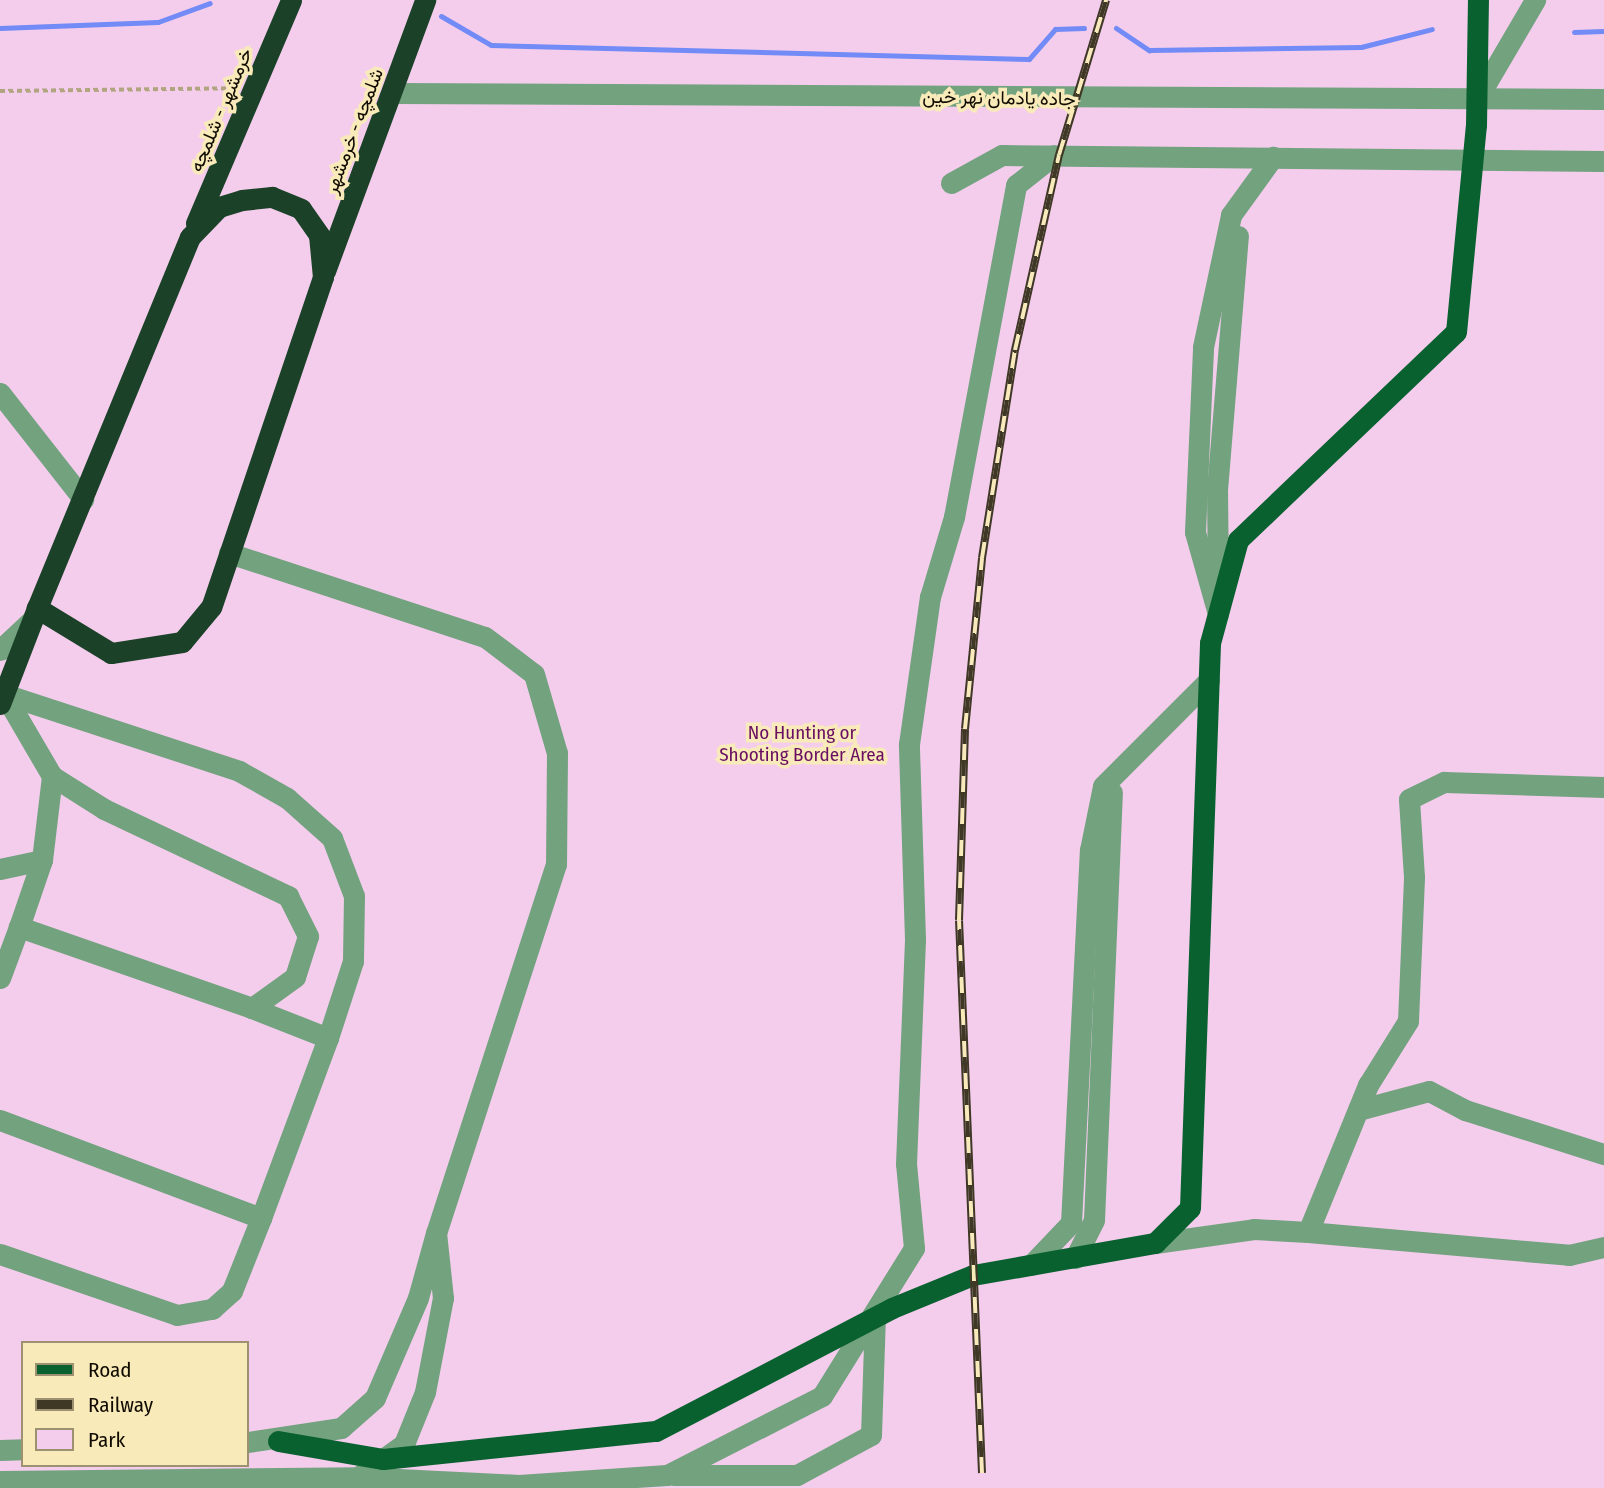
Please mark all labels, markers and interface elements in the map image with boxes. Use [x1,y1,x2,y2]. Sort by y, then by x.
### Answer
street label: خرمشهر - شلمچه [185,45,257,175]
street label: شلمچه - خرمشهر [320,65,388,197]
street label: جاده یادمان نهر خین [922,85,1076,111]
park label: No Hunting or Shooting Border Area [719,722,885,766]
legend [21,1341,248,1467]
text: Road [88,1357,132,1383]
text: Railway [88,1392,153,1418]
text: Park [88,1427,125,1453]

